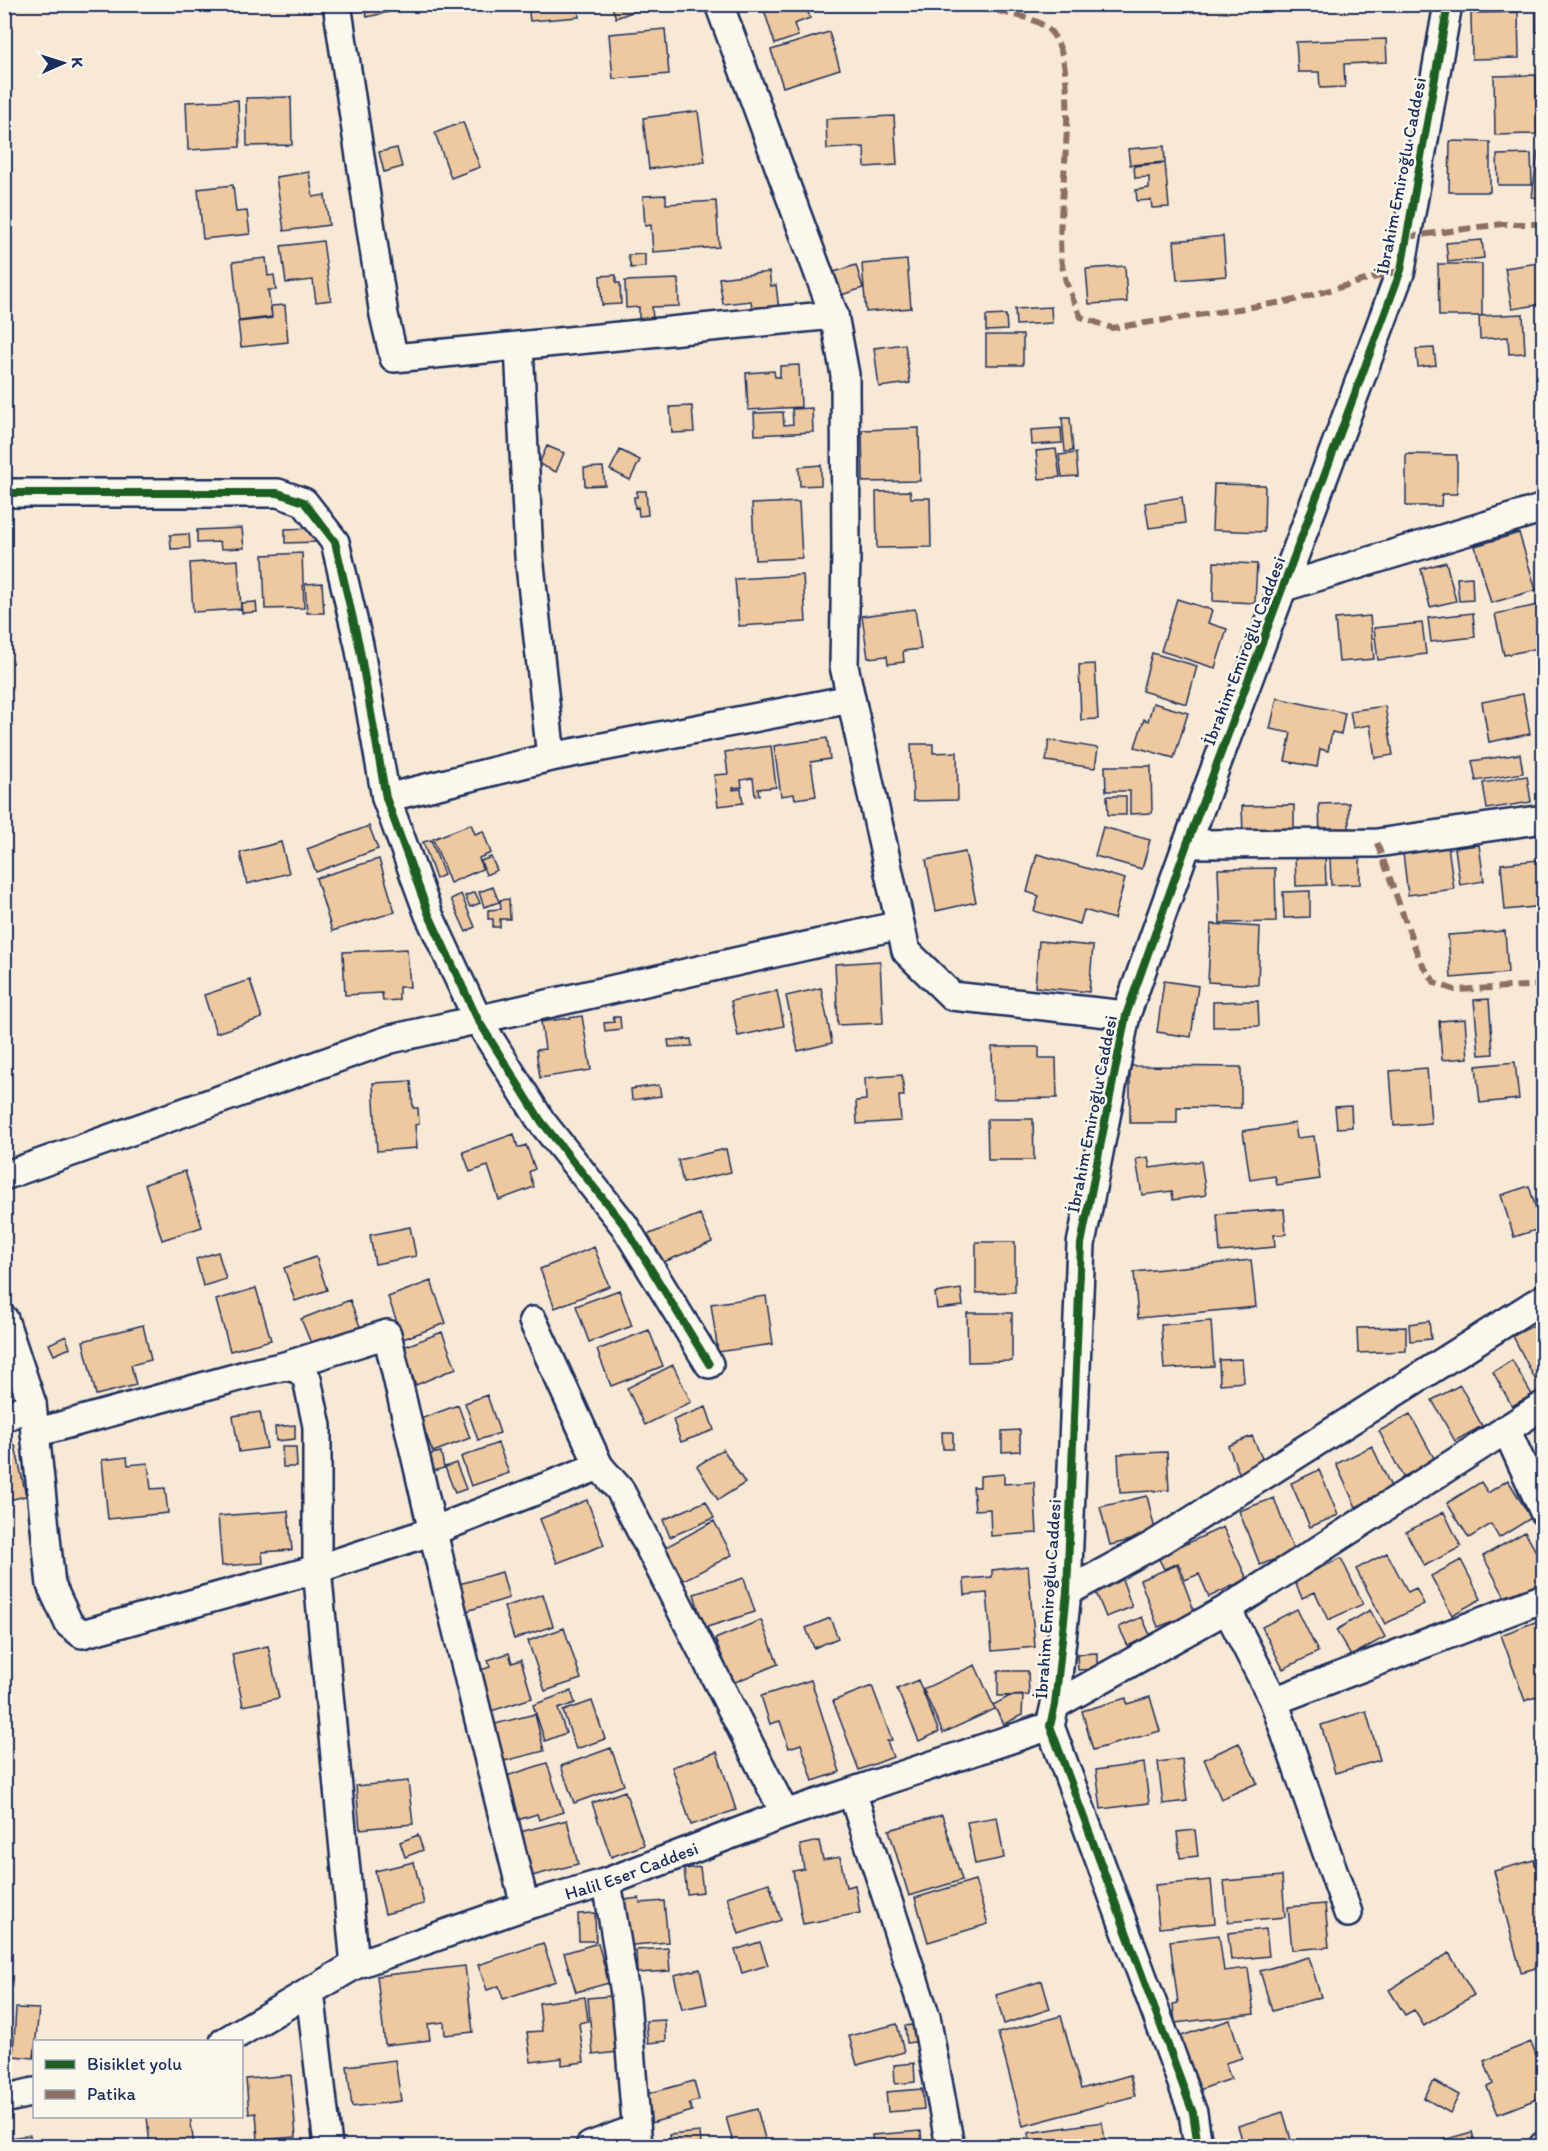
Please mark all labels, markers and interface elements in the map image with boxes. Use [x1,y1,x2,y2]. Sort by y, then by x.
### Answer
north arrow [33,33,93,93]
text: K [68,57,87,69]
street label: İbrahim Emiroğlu Caddesi [1371,75,1431,277]
street label: İbrahim Emiroğlu Caddesi [1198,553,1290,749]
street label: İbrahim Emiroğlu Caddesi [1062,1013,1122,1215]
street label: İbrahim Emiroğlu Caddesi [1030,1498,1066,1700]
street label: Halil Eser Caddesi [562,1837,701,1905]
legend [33,2040,243,2118]
text: Bisiklet yolu [87,2053,182,2075]
text: Patika [87,2083,137,2105]

